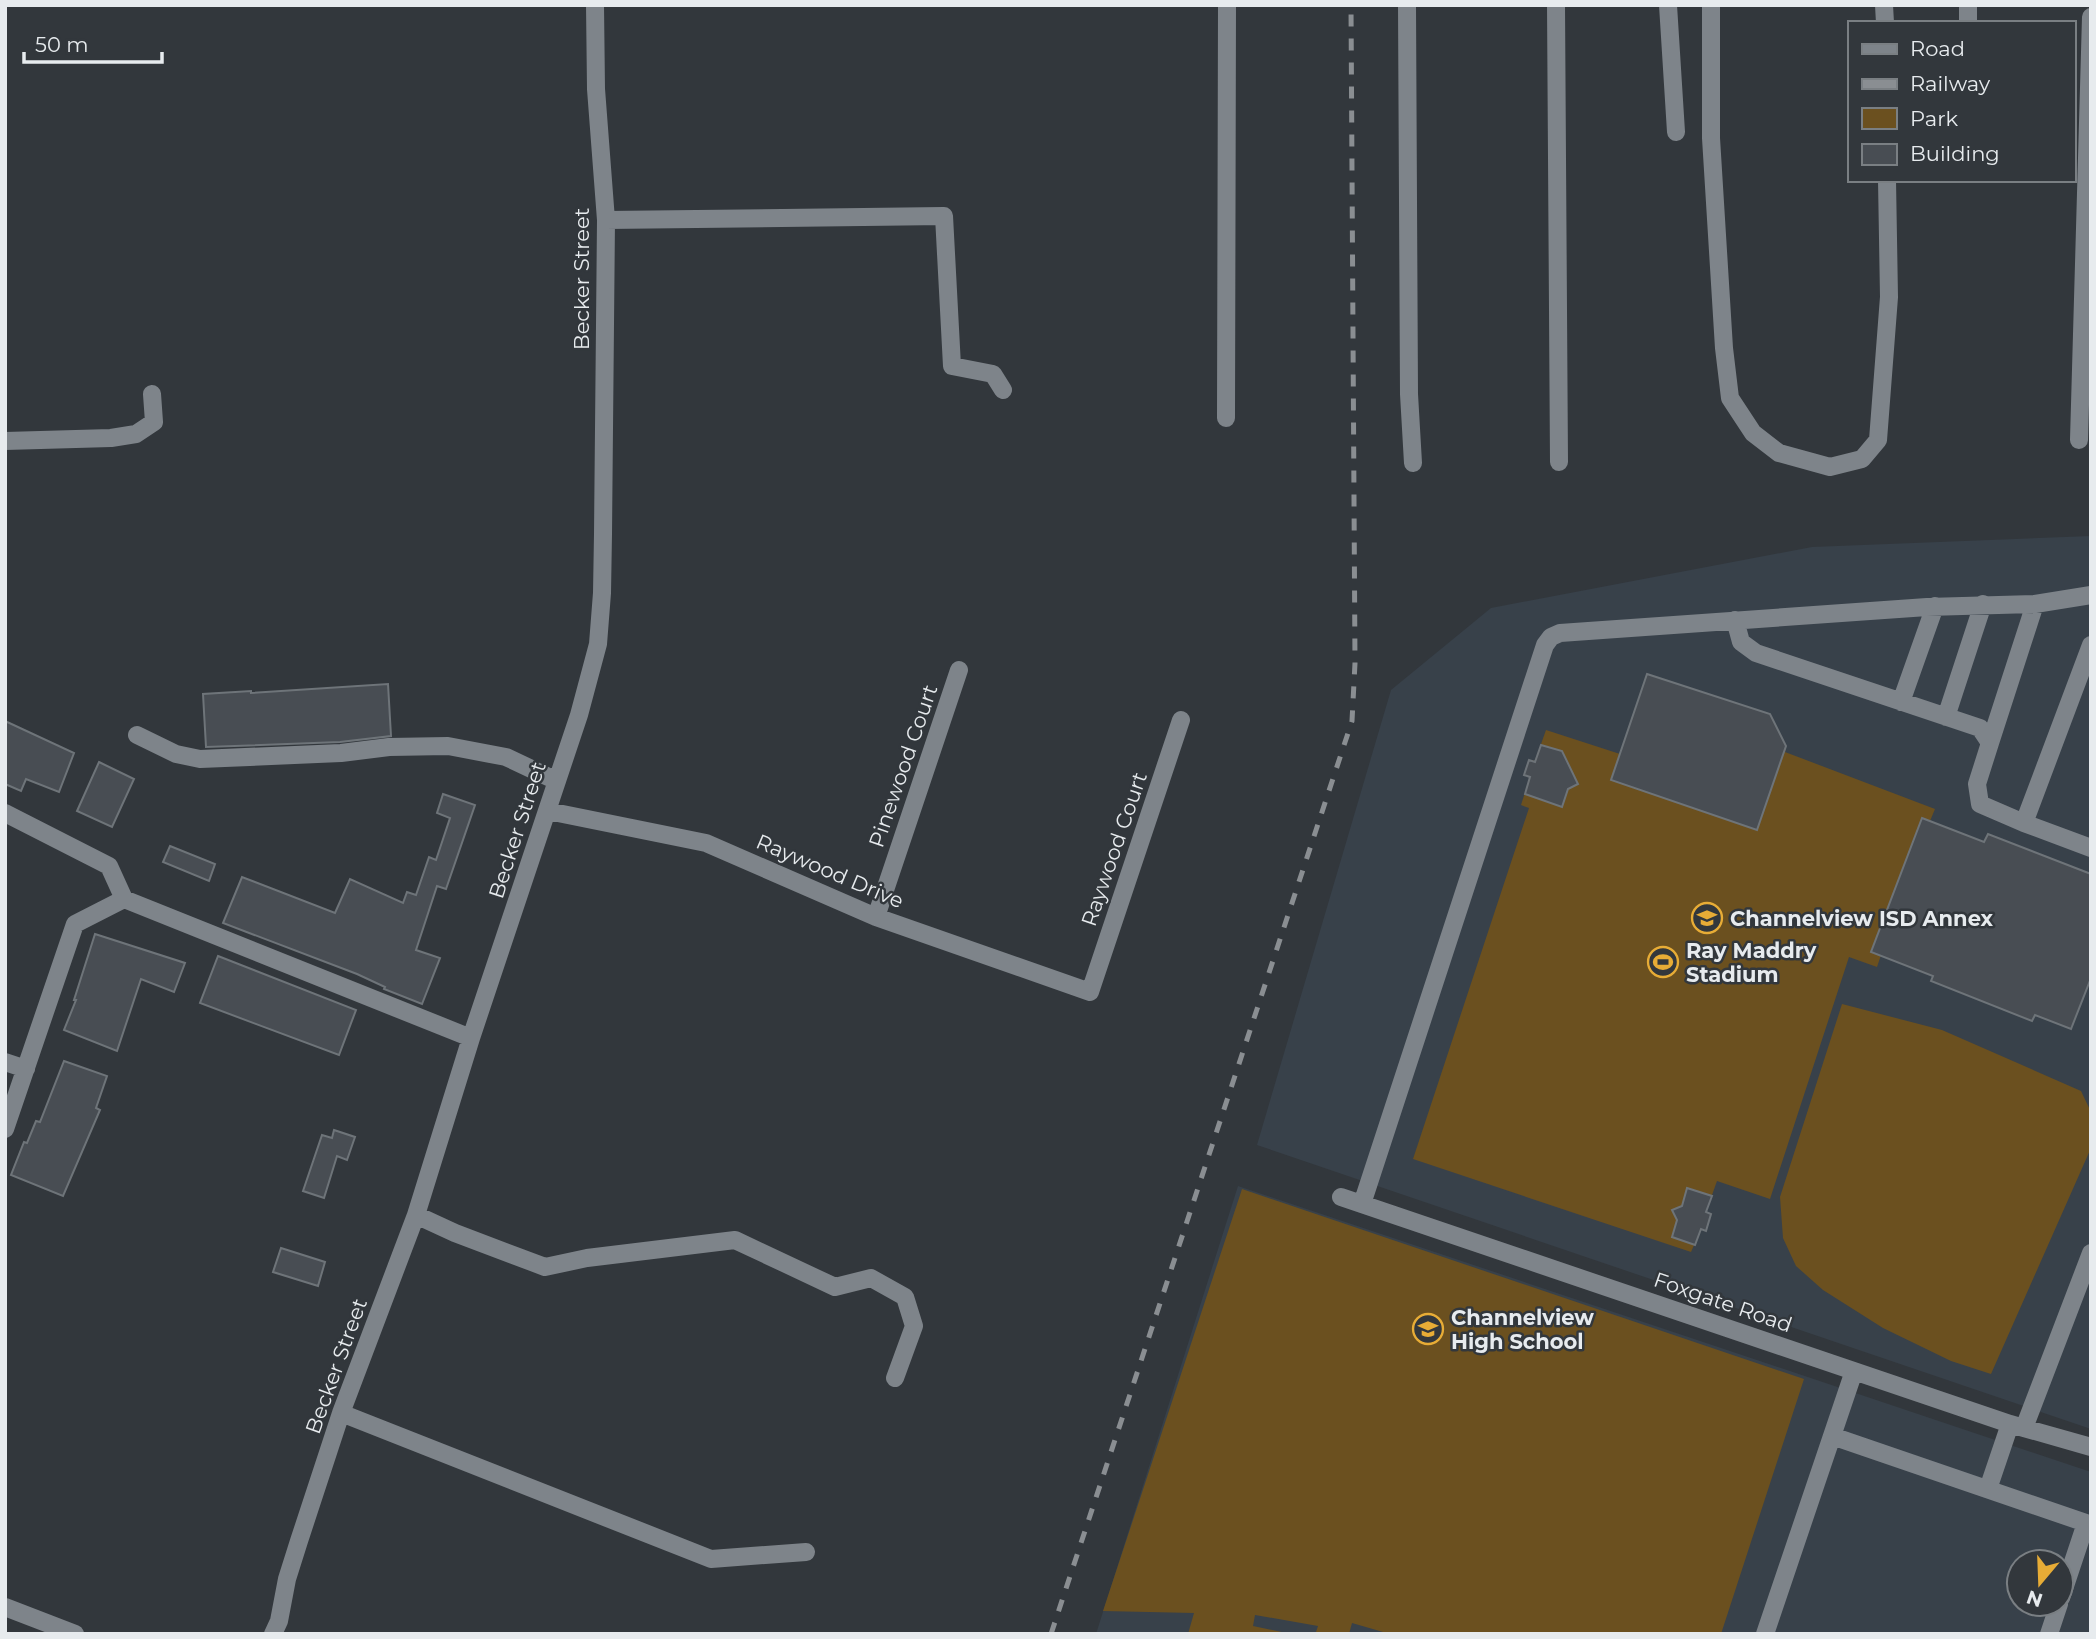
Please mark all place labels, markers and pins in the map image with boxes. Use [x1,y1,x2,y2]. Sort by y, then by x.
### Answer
school or university icon: Channelview ISD Annex [1690,901,1724,935]
place label: Channelview ISD Annex [1730,906,1994,931]
place label: Ray Maddry Stadium [1686,938,1817,987]
sports icon: Ray Maddry Stadium [1646,945,1680,979]
place label: Channelview High School [1451,1305,1594,1354]
school or university icon: Channelview High School [1411,1312,1445,1346]

